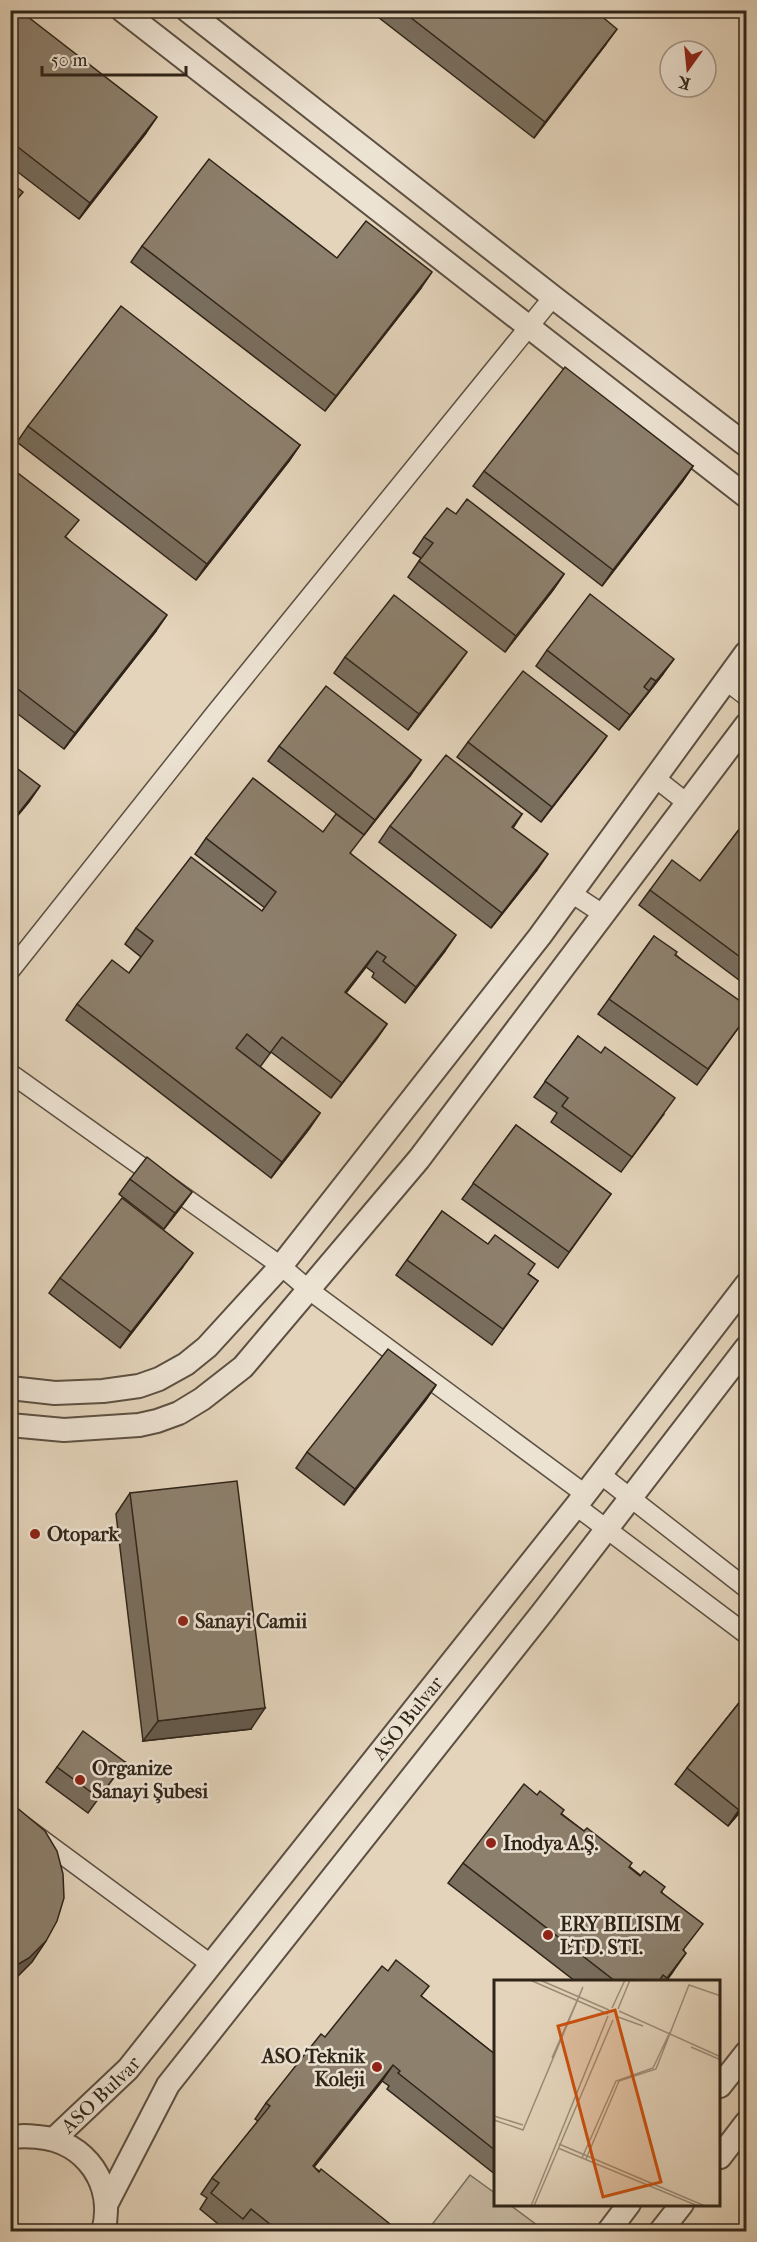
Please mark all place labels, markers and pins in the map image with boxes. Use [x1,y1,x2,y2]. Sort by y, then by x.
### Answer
place label: Otopark [47,1523,120,1546]
marker: Otopark [28,1527,42,1541]
place label: Sanayi Camii [195,1610,308,1633]
marker: Sanayi Camii [176,1614,190,1628]
place label: Organize Sanayi Şubesi [92,1757,209,1804]
marker: Organize Sanayi Şubesi [73,1773,87,1787]
place label: Inodya A.Ş. [503,1832,598,1856]
marker: Inodya A.Ş. [484,1836,498,1850]
place label: ERY BILISIM LTD. STI. [560,1913,681,1959]
marker: ERY BILISIM LTD. STI. [541,1928,555,1942]
place label: ASO Teknik Koleji [260,2045,366,2091]
marker: ASO Teknik Koleji [370,2060,384,2074]

